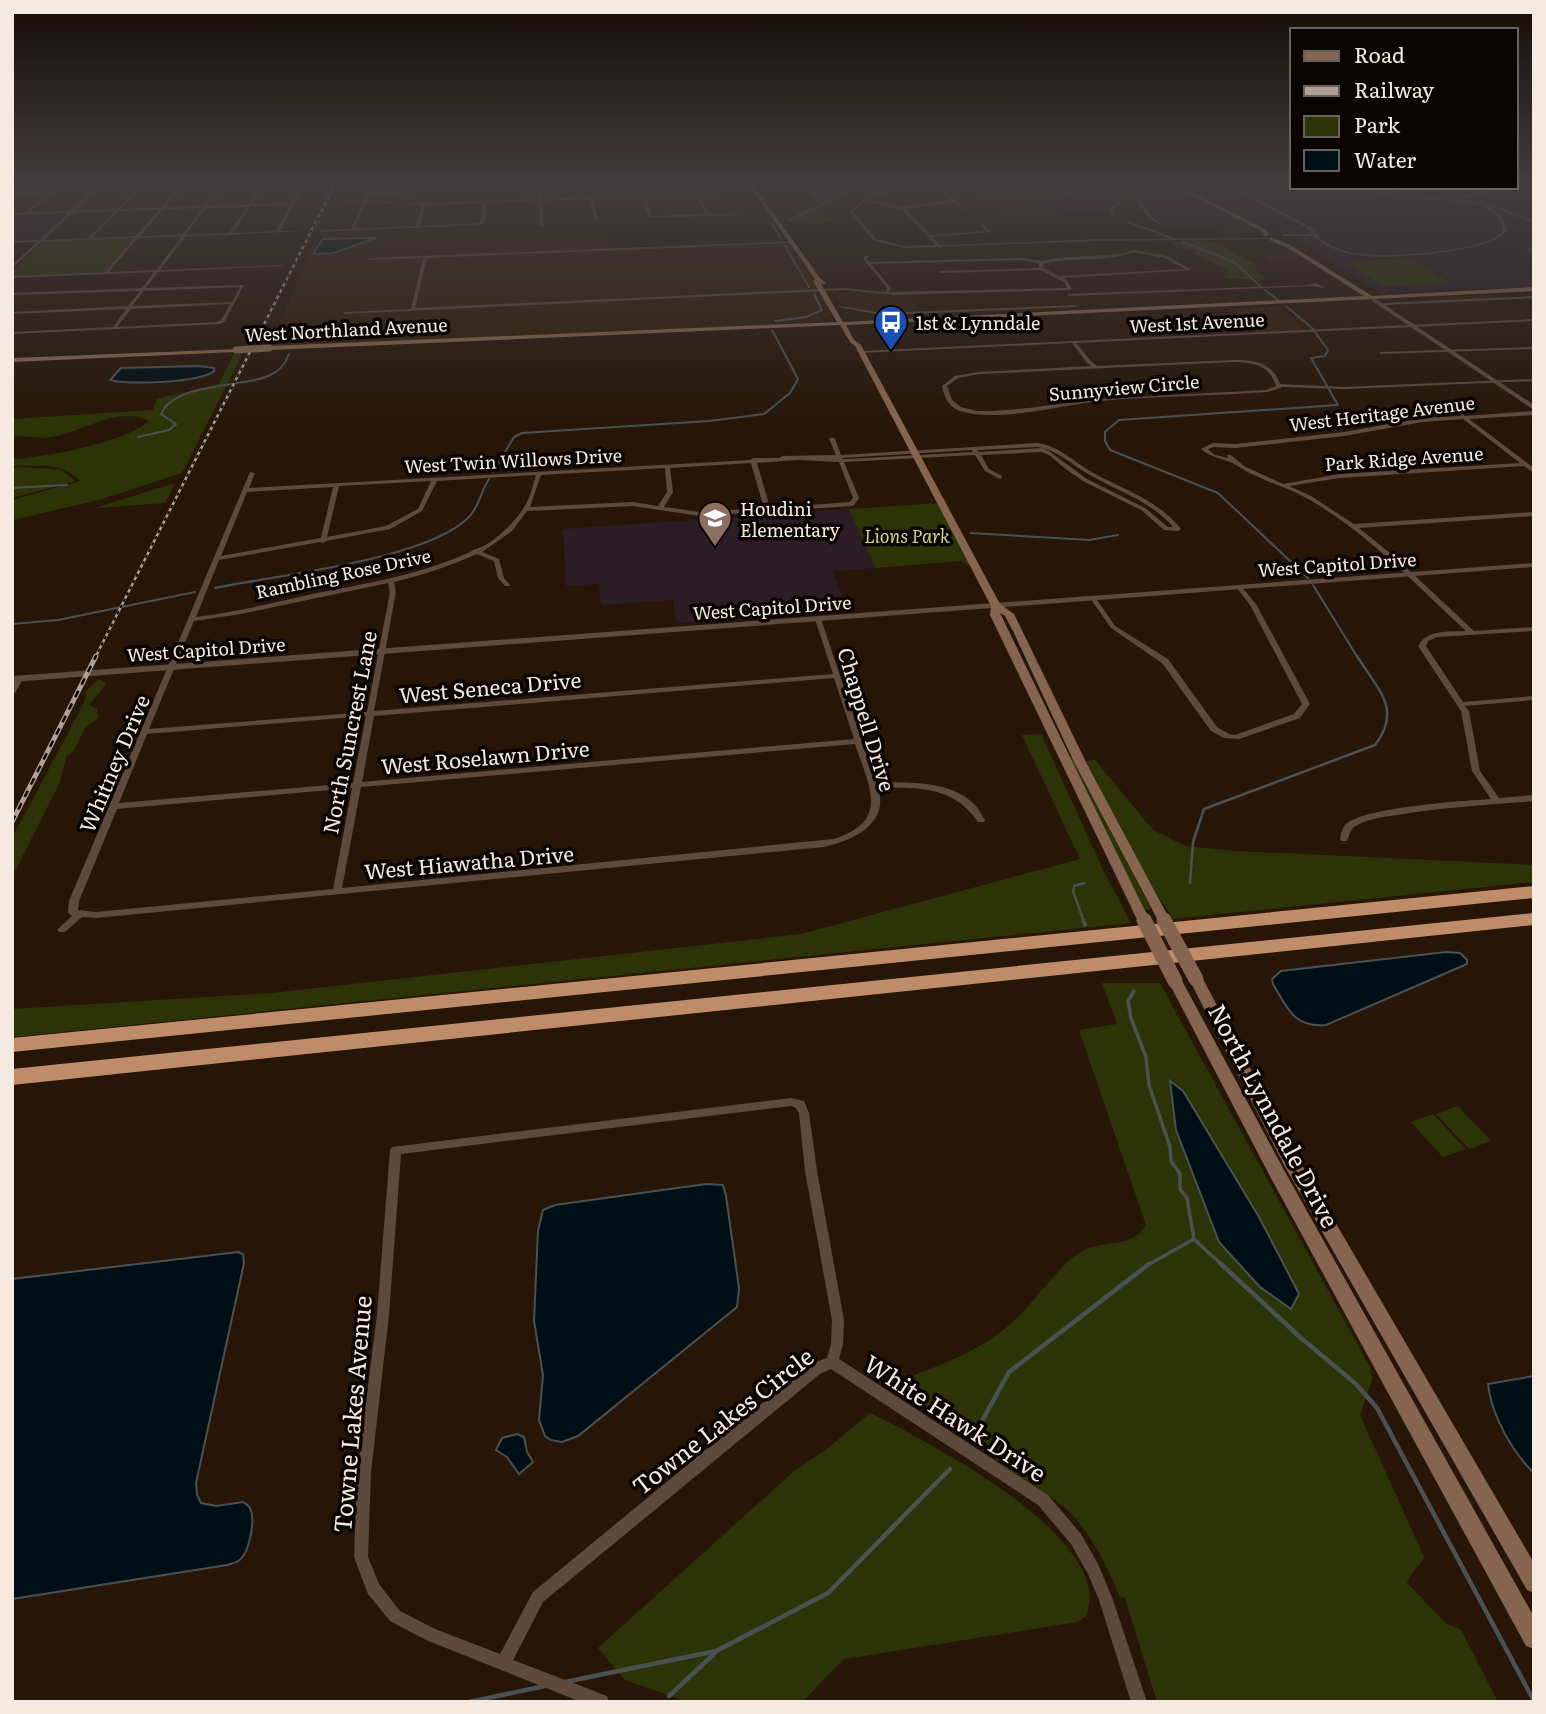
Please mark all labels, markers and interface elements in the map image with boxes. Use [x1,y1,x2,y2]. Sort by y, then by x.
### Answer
legend [1290,28,1518,189]
text: Road [1354,38,1405,69]
text: Railway [1354,73,1435,104]
text: Park [1354,108,1400,139]
text: Water [1354,143,1416,174]
bus stop icon: 1st & Lynndale [872,303,910,352]
street label: West 1st Avenue [1129,305,1265,339]
place label: 1st & Lynndale [916,309,1040,336]
street label: West Northland Avenue [244,310,448,348]
street label: Sunnyview Circle [1048,367,1200,407]
street label: West Heritage Avenue [1288,388,1476,438]
street label: Park Ridge Avenue [1324,439,1484,477]
street label: West Twin Willows Drive [403,441,623,479]
place label: Houdini Elementary [740,495,840,543]
school or university icon: Houdini Elementary [696,499,734,548]
park label: Lions Park [864,522,950,549]
street label: Rambling Rose Drive [253,541,433,605]
street label: West Capitol Drive [1257,545,1417,583]
street label: West Capitol Drive [692,588,852,626]
street label: North Suncrest Lane [313,628,383,836]
street label: West Capitol Drive [126,630,286,668]
street label: Chappell Drive [831,643,905,795]
street label: West Seneca Drive [398,663,582,709]
street label: Whitney Drive [70,689,156,837]
street label: West Roselawn Drive [379,731,591,781]
street label: West Hiawatha Drive [363,836,575,886]
street label: North Lynndale Drive [1201,997,1349,1233]
street label: Towne Lakes Avenue [323,1294,379,1534]
street label: Towne Lakes Circle [624,1338,820,1502]
street label: White Hawk Drive [858,1345,1054,1489]

